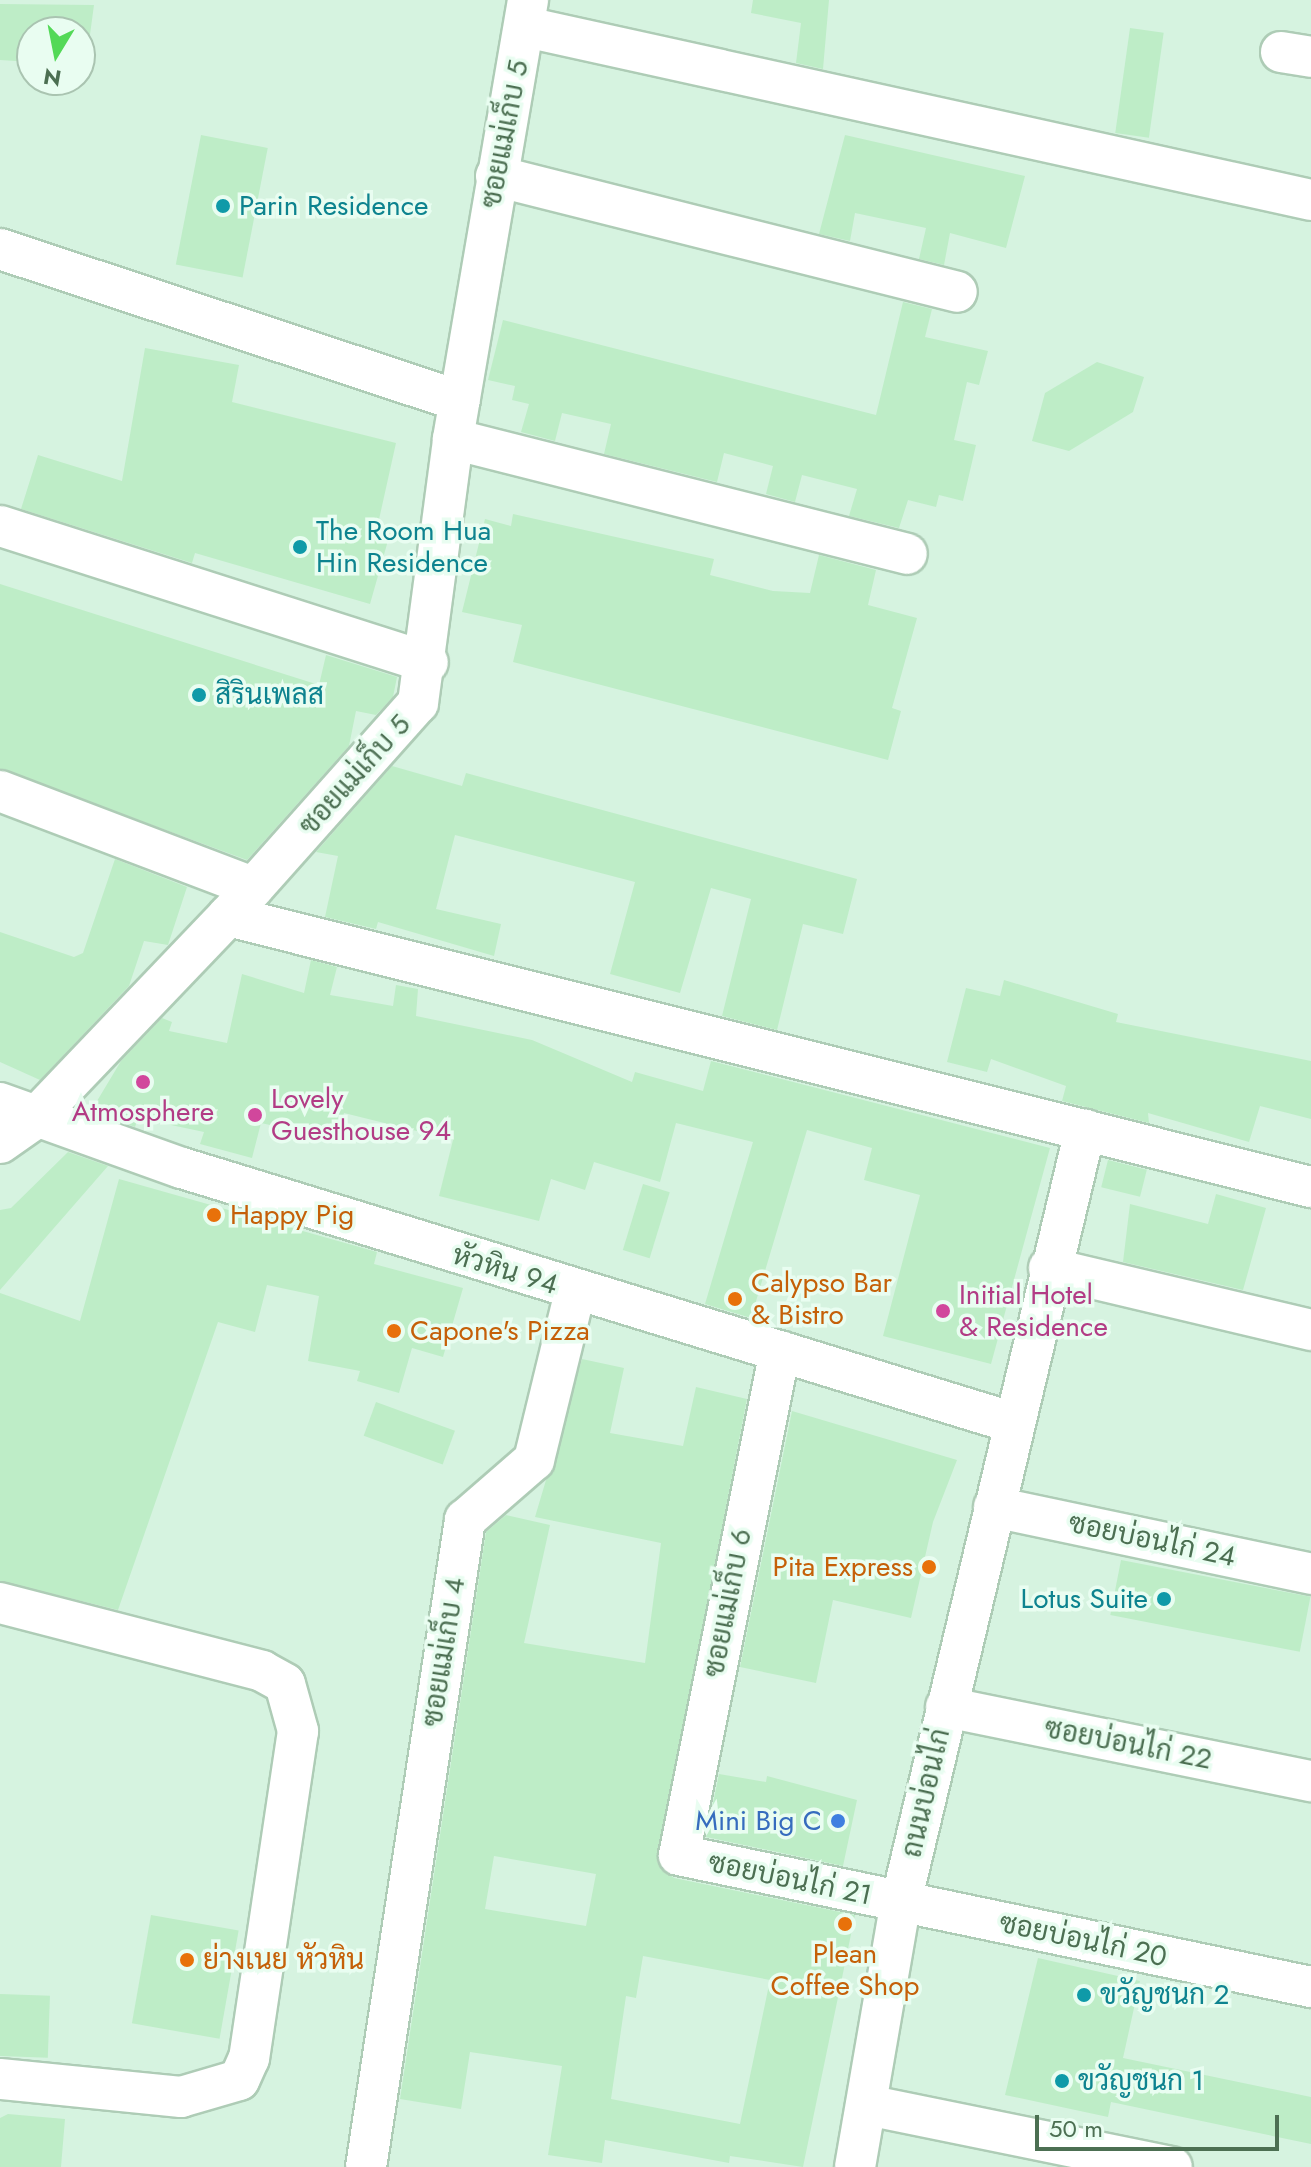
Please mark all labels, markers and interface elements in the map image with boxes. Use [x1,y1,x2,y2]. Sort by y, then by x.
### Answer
north arrow [16,16,96,96]
street label: ซอยแม่เก็บ 5 [474,57,536,211]
text: N [41,60,64,95]
place label: Parin Residence [239,189,429,223]
marker: Parin Residence [214,197,232,215]
place label: The Room Hua Hin Residence [316,514,491,580]
marker: The Room Hua Hin Residence [291,538,309,556]
place label: สิรินเพลส [215,678,324,712]
marker: สิรินเพลส [190,686,208,704]
street label: ซอยแม่เก็บ 5 [292,708,418,842]
marker: Atmosphere [134,1073,152,1091]
place label: Lovely Guesthouse 94 [271,1082,451,1148]
place label: Atmosphere [72,1095,214,1129]
marker: Lovely Guesthouse 94 [246,1106,264,1124]
place label: Happy Pig [230,1198,354,1232]
marker: Happy Pig [205,1206,223,1224]
street label: หัวหิน 94 [448,1238,562,1302]
place label: Calypso Bar & Bistro [751,1266,892,1332]
place label: Initial Hotel & Residence [959,1278,1108,1344]
marker: Calypso Bar & Bistro [726,1290,744,1308]
marker: Initial Hotel & Residence [934,1302,952,1320]
place label: Capone's Pizza [410,1314,590,1348]
marker: Capone's Pizza [385,1322,403,1340]
street label: ซอยบ่อนไก่ 24 [1065,1506,1239,1574]
street label: ซอยแม่เก็บ 6 [697,1526,759,1680]
place label: Pita Express [772,1550,913,1584]
marker: Pita Express [920,1558,938,1576]
street label: ซอยแม่เก็บ 4 [416,1575,472,1729]
place label: Lotus Suite [1021,1582,1148,1616]
marker: Lotus Suite [1155,1590,1173,1608]
street label: ซอยบ่อนไก่ 22 [1042,1711,1214,1777]
street label: ถนนบ่อนไก่ [895,1725,957,1861]
place label: Mini Big C [695,1804,822,1838]
marker: Mini Big C [829,1812,847,1830]
street label: ซอยบ่อนไก่ 21 [705,1845,875,1913]
street label: ซอยบ่อนไก่ 20 [996,1906,1170,1974]
marker: Plean Coffee Shop [836,1915,854,1933]
place label: Plean Coffee Shop [770,1937,920,2003]
place label: ย่างเนย หัวหิน [203,1943,364,1977]
marker: ย่างเนย หัวหิน [178,1951,196,1969]
place label: ขวัญชนก 2 [1100,1978,1229,2012]
marker: ขวัญชนก 2 [1075,1986,1093,2004]
place label: ขวัญชนก 1 [1078,2064,1204,2098]
marker: ขวัญชนก 1 [1053,2072,1071,2090]
scale bar [1039,2099,1283,2149]
text: 50 m [1049,2111,1103,2146]

